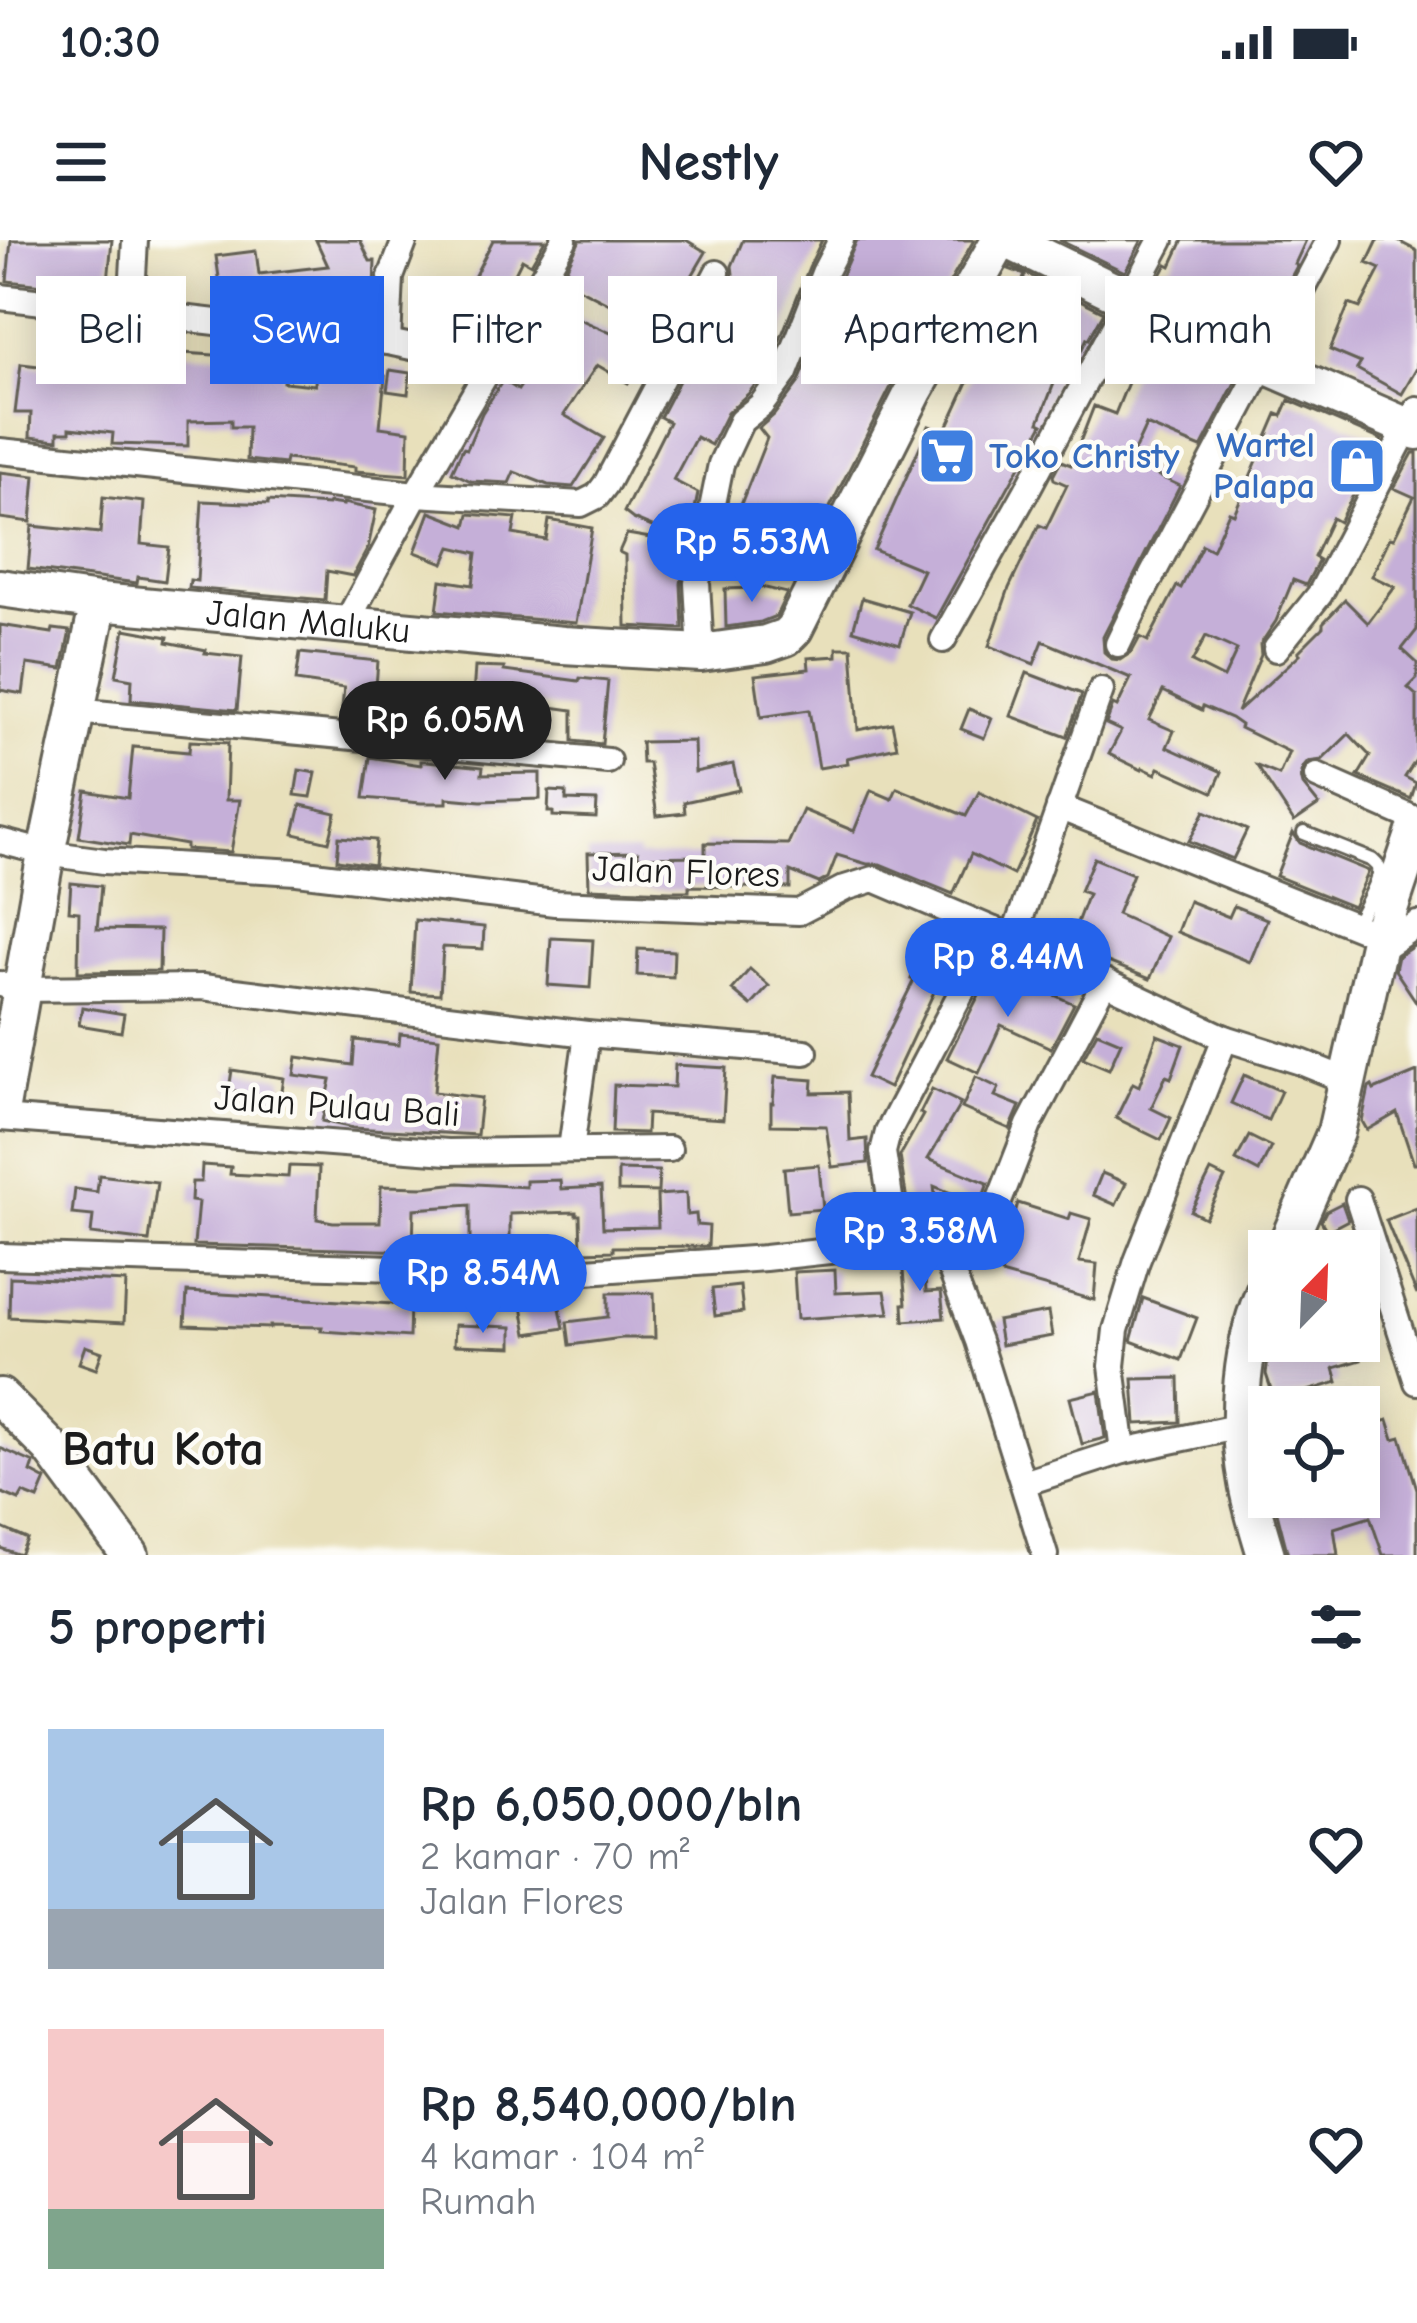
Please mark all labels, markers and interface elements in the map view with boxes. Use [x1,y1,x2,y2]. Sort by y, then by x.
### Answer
text: 10:30 [60,16,161,68]
icon: menu [48,129,114,195]
icon: heart [1303,129,1369,195]
text: Nestly [639,131,778,194]
chip: Beli [36,276,186,384]
chip: Sewa [210,276,384,384]
chip: Filter [408,276,584,384]
chip: Baru [608,276,777,384]
chip: Apartemen [801,276,1081,384]
chip: Rumah [1105,276,1315,384]
supermarket icon: Toko Christy [916,425,978,487]
place label: Wartel Palapa [1213,425,1315,507]
shop icon: Wartel Palapa [1326,435,1388,497]
place label: Toko Christy [989,436,1180,477]
pin: Rp 5.53M [628,503,876,605]
text: Rp 5.53M [674,519,830,564]
street label: Jalan Maluku [204,592,412,651]
pin: Rp 6.05M [321,681,569,783]
text: Rp 6.05M [366,697,524,742]
street label: Jalan Flores [591,848,781,896]
pin: Rp 8.44M [884,918,1132,1020]
text: Rp 8.44M [932,934,1084,979]
street label: Jalan Pulau Bali [213,1077,461,1135]
pin: Rp 3.58M [796,1192,1044,1294]
text: Rp 3.58M [842,1208,998,1253]
north arrow [1248,1230,1380,1362]
map controls [1248,1230,1380,1518]
pin: Rp 8.54M [359,1234,607,1336]
text: Rp 8.54M [406,1250,560,1295]
button: locate [1248,1386,1380,1518]
district label: Batu Kota [62,1422,264,1477]
icon: filters [1303,1594,1369,1660]
text: 5 properti [48,1598,267,1657]
text: Rp 6,050,000/bln [420,1775,802,1834]
icon: home [144,1777,288,1921]
icon: heart [1303,1816,1369,1882]
text: 2 kamar · 70 m² [420,1834,690,1879]
text: Jalan Flores [420,1879,623,1924]
text: Rp 8,540,000/bln [420,2075,797,2134]
icon: home [144,2077,288,2221]
icon: heart [1303,2116,1369,2182]
text: 4 kamar · 104 m² [420,2134,704,2179]
text: Rumah [420,2179,536,2224]

